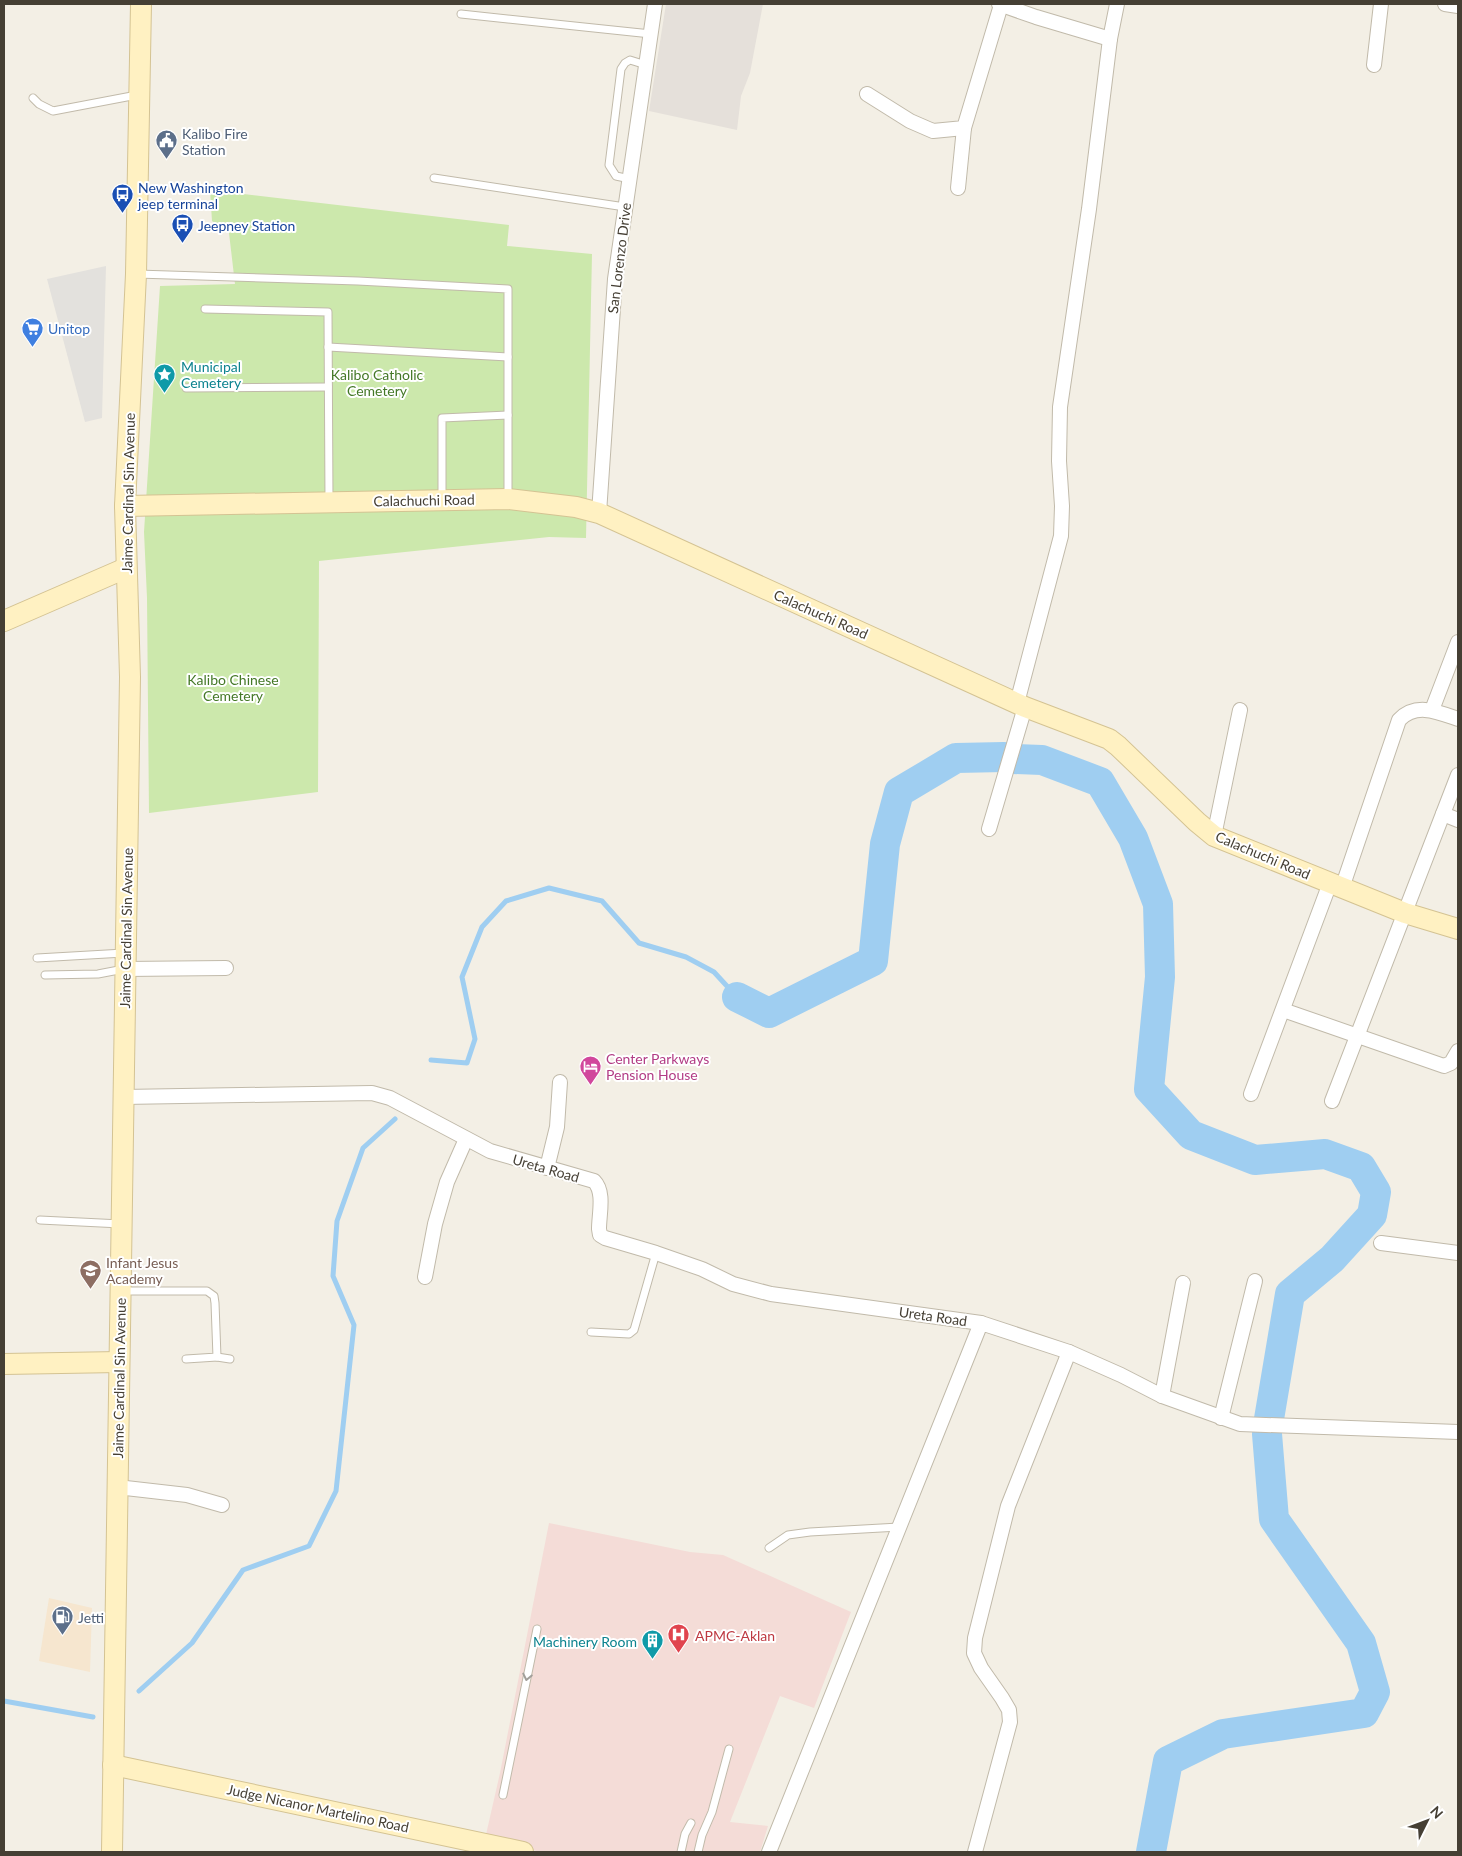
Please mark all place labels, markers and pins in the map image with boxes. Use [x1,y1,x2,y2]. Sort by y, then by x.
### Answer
place label: Kalibo Fire Station [182,125,248,158]
public building icon: Kalibo Fire Station [154,129,178,160]
place label: New Washington jeep terminal [137,179,244,212]
bus stop icon: New Washington jeep terminal [110,183,134,214]
bus stop icon: Jeepney Station [170,213,194,244]
place label: Jeepney Station [198,217,295,234]
supermarket icon: Unitop [20,316,44,347]
place label: Unitop [48,320,90,337]
place label: Municipal Cemetery [181,358,242,391]
place icon: Municipal Cemetery [153,362,177,393]
place label: Center Parkways Pension House [606,1050,709,1083]
hotel icon: Center Parkways Pension House [578,1054,602,1085]
place label: Infant Jesus Academy [106,1254,178,1287]
school or university icon: Infant Jesus Academy [78,1258,102,1289]
fuel station icon: Jetti [50,1605,74,1636]
place label: Jetti [78,1609,104,1626]
hospital icon: APMC-Aklan [667,1623,691,1654]
place label: APMC-Aklan [695,1627,775,1644]
building icon: Machinery Room [641,1629,665,1660]
place label: Machinery Room [533,1633,637,1650]

